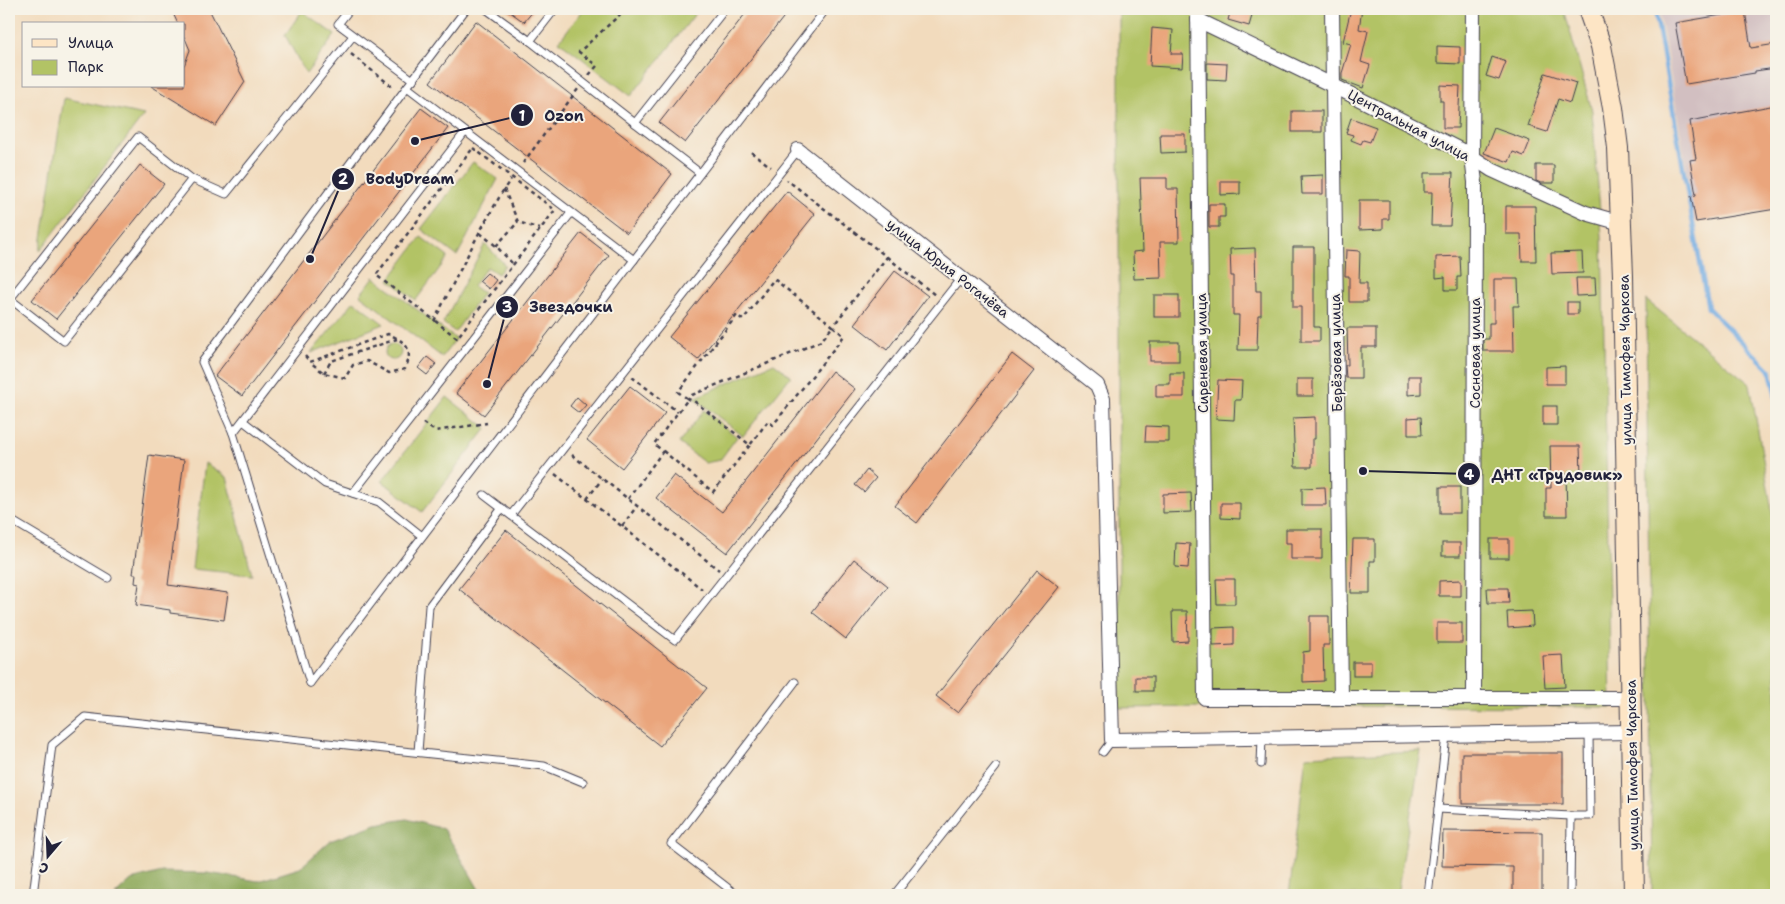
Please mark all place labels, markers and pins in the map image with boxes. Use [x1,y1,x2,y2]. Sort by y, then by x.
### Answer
callout: Ozon [509,100,594,130]
callout: BodyDream [331,164,464,194]
callout: Звездочки [495,292,623,322]
callout: ДНТ «Трудовик» [1456,459,1632,489]

